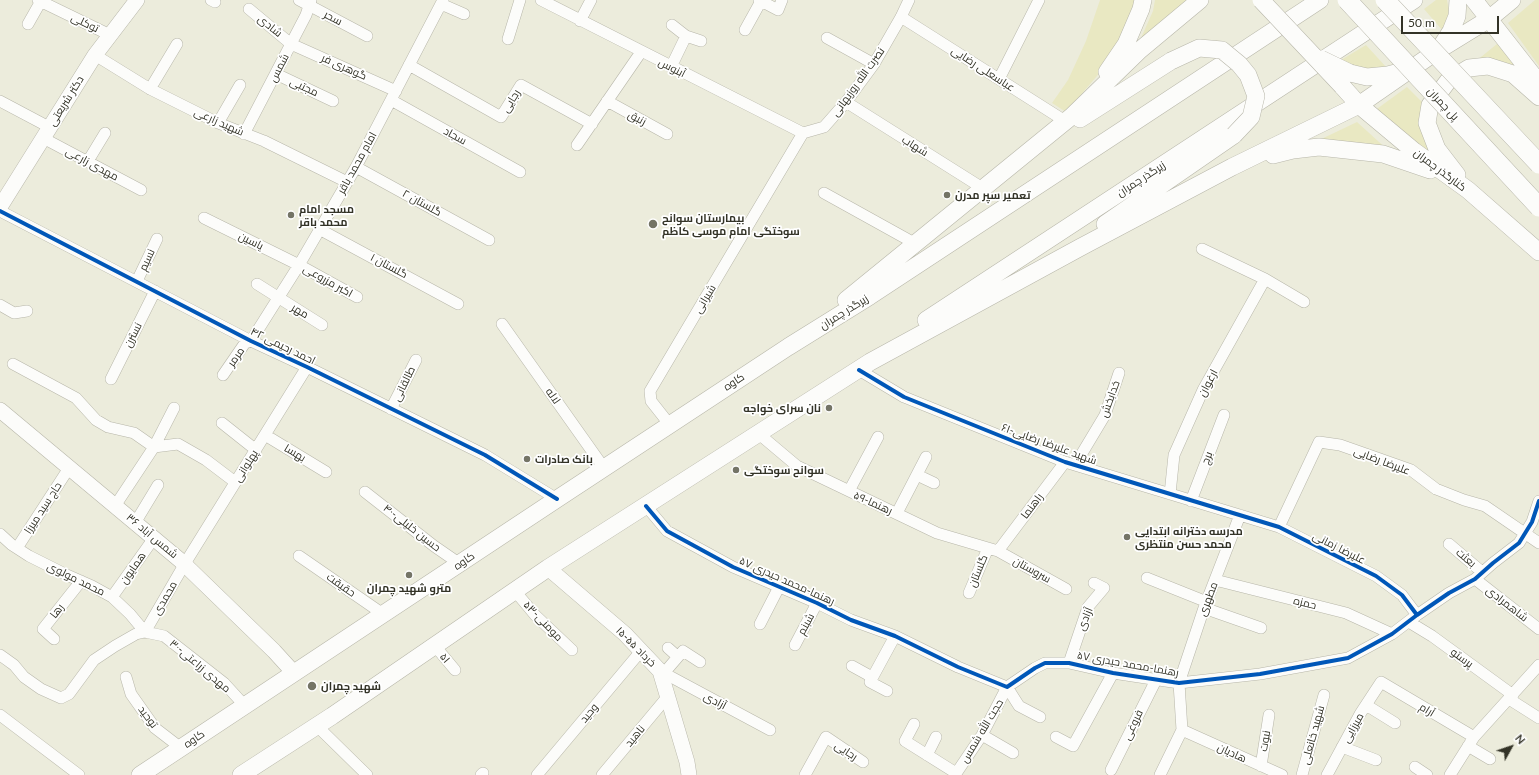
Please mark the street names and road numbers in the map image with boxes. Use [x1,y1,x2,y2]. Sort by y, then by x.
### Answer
street label: سحر [322,8,344,28]
street label: توکلی [69,11,101,35]
street label: شادی [255,12,285,40]
street label: عباسعلی رضایی [949,44,1017,94]
street label: نصرت الله روزبهانی [829,45,887,119]
street label: گوهری فر [319,51,369,83]
street label: شمس [266,52,292,84]
street label: آبنوس [656,56,688,80]
street label: دکتر شریعتی [45,73,87,129]
street label: مجتبی [288,75,320,99]
street label: پل چمران [1424,85,1462,123]
street label: رجایی [499,87,523,115]
street label: شهید زارعی [192,105,246,139]
street label: زنبق [626,108,648,128]
street label: سجاد [441,124,469,148]
street label: امام محمد باقر [335,130,379,196]
street label: شهاب [900,133,930,159]
street label: مهدی زارعی [63,145,121,183]
street label: کنارگذر چمران [1411,146,1469,194]
street label: زیرگذر چمران [1114,158,1168,200]
street label: گلستان ۲ [400,187,444,219]
street label: یاسین [236,229,266,253]
street label: نسیم [136,247,158,273]
street label: گلستان ۱ [368,251,410,281]
street label: اکبر مزروعی [301,262,355,300]
street label: شیرانی [691,282,719,316]
street label: زیرگذر چمران [817,292,871,332]
street label: مهر [289,301,311,321]
street label: نسترن [121,320,145,350]
street label: ۴۲ احمد رحیمی [248,325,318,367]
street label: مرمر [225,345,247,369]
street label: طالقانی [390,364,418,404]
street label: ارغوان [1195,367,1221,399]
street label: کاوه [721,370,747,394]
street label: خدابخش [1097,379,1123,419]
street label: لاله [543,385,563,407]
street label: ۶۱-شهید علیرضا رضایی [1000,421,1098,467]
street label: بهسا [282,441,308,465]
street label: علیرضا رضایی [1352,444,1412,478]
street label: پهلوانی [231,447,261,485]
street label: برج [1199,450,1215,466]
street label: حاج سید میرزا [21,480,65,536]
street label: ۵۹-رهنما [851,489,895,517]
street label: راهنما [1018,491,1046,521]
street label: ۴۰-حسین خلیلی [381,501,443,555]
street label: شمس آباد ۳۶ [124,511,180,561]
street label: علیرضا زمانی [1310,529,1368,567]
street label: بعثت [1453,546,1479,570]
street label: همایون [117,549,149,587]
street label: کاوه [451,549,477,573]
street label: گلستان [965,553,991,589]
street label: ۵۷ رهنما-محمد حیدری [737,554,837,608]
street label: سروستان [1011,554,1053,586]
street label: محمد مولوی [45,559,107,599]
street label: حقیقت [324,570,358,600]
street label: محمدی [150,579,180,617]
street label: مطهری [1195,580,1221,618]
street label: شاهمرادی [1483,583,1531,625]
street label: حمزه [1292,594,1318,612]
street label: ۵۳-مومنی [521,598,565,644]
street label: رها [47,601,67,621]
street label: آزادی [1074,605,1096,633]
street label: شبنم [795,611,817,637]
street label: ۱۵-۵۵ خرداد [613,624,659,670]
street label: ۳۰-مهدی زراعتی [167,637,233,695]
street label: پرستو [1448,645,1476,671]
street label: ۵۷ رهنما-محمد حیدری [1076,649,1180,679]
street label: ۵۱ [437,650,453,666]
street label: آزادی [701,690,729,712]
street label: حجت الله شمس [958,697,1006,765]
street label: آرام [1417,700,1437,720]
street label: وحید [577,701,601,725]
street label: توحید [135,703,161,731]
street label: شهید خانعلی [1299,704,1327,766]
street label: فروغی [1120,708,1146,742]
street label: میرزایی [1339,711,1367,745]
street label: ناهید [622,723,648,749]
street label: کاوه [181,727,207,751]
street label: نبوت [1257,729,1273,753]
street label: رجایی [832,739,860,763]
street label: هادیان [1215,741,1249,765]

